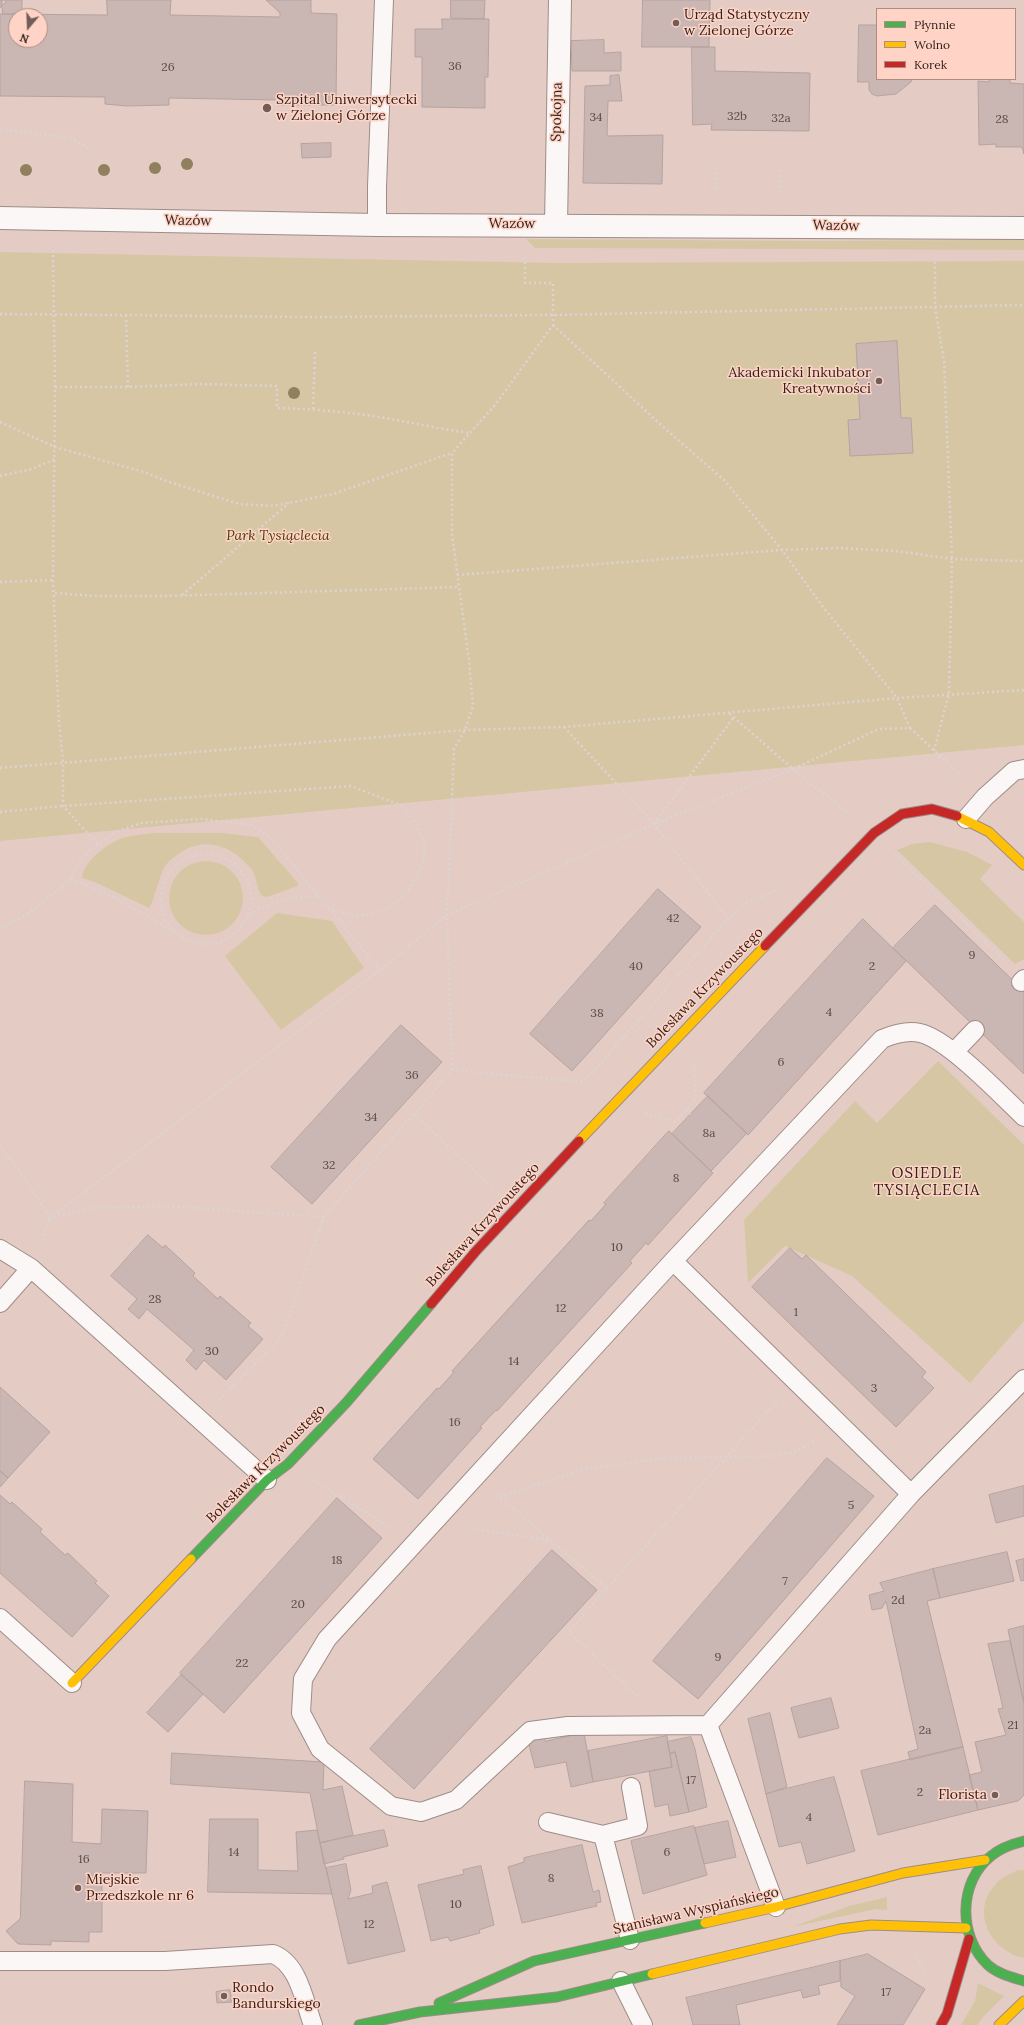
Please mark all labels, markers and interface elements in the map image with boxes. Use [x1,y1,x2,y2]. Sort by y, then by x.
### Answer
place label: Urząd Statystyczny w Zielonej Górze [684,7,810,40]
north arrow [8,8,48,48]
legend [876,8,1016,80]
text: Płynnie [914,17,956,32]
marker: Urząd Statystyczny w Zielonej Górze [671,18,681,28]
text: N [18,30,31,46]
text: Wolno [914,37,950,52]
text: Korek [914,57,947,72]
house number: 36 [448,60,462,74]
house number: 26 [161,61,175,75]
street label: Spokojna [548,82,566,142]
place label: Szpital Uniwersytecki w Zielonej Górze [276,92,417,124]
marker: Szpital Uniwersytecki w Zielonej Górze [261,102,273,114]
house number: 32b [727,110,747,124]
house number: 34 [589,111,603,125]
house number: 32a [771,112,791,126]
house number: 28 [995,113,1009,127]
street label: Wazów [164,212,212,230]
street label: Wazów [489,216,535,232]
street label: Wazów [812,217,860,235]
place label: Akademicki Inkubator Kreatywności [729,365,871,398]
marker: Akademicki Inkubator Kreatywności [874,376,884,386]
park label: Park Tysiąclecia [226,528,330,544]
house number: 42 [667,912,679,926]
street label: Bolesława Krzywoustego [643,924,767,1052]
house number: 9 [969,949,975,963]
house number: 40 [629,960,643,974]
house number: 2 [869,960,875,974]
house number: 4 [826,1006,832,1020]
house number: 38 [590,1007,604,1021]
house number: 6 [778,1056,784,1070]
house number: 36 [405,1069,419,1083]
house number: 34 [364,1111,378,1125]
house number: 8a [703,1127,715,1141]
house number: 32 [322,1159,336,1173]
street label: Bolesława Krzywoustego [423,1160,543,1290]
district label: OSIEDLE TYSIĄCLECIA [874,1165,980,1200]
house number: 8 [673,1172,679,1186]
house number: 10 [611,1241,623,1255]
house number: 28 [148,1293,162,1307]
house number: 12 [556,1302,566,1316]
house number: 1 [794,1306,798,1320]
house number: 30 [205,1345,219,1359]
house number: 14 [509,1355,519,1369]
house number: 3 [871,1382,877,1396]
street label: Bolesława Krzywoustego [203,1401,329,1527]
house number: 16 [449,1416,461,1430]
house number: 5 [848,1499,854,1513]
house number: 18 [331,1554,343,1568]
house number: 7 [782,1575,788,1589]
house number: 2d [891,1594,905,1608]
house number: 20 [291,1598,305,1612]
house number: 9 [715,1651,721,1665]
house number: 22 [236,1657,248,1671]
house number: 21 [1008,1719,1018,1733]
house number: 2a [919,1724,931,1738]
house number: 17 [686,1774,696,1788]
house number: 2 [917,1786,923,1800]
place label: Florista [938,1787,987,1803]
marker: Florista [990,1790,1000,1800]
house number: 4 [806,1811,812,1825]
house number: 14 [229,1846,239,1860]
house number: 6 [664,1846,670,1860]
house number: 16 [78,1853,90,1867]
place label: Miejskie Przedszkole nr 6 [86,1872,194,1904]
house number: 8 [548,1872,554,1886]
marker: Miejskie Przedszkole nr 6 [73,1883,83,1893]
street label: Stanisława Wyspiańskiego [611,1884,781,1938]
house number: 10 [450,1898,462,1912]
house number: 12 [364,1918,374,1932]
place label: Rondo Bandurskiego [232,1980,321,2012]
house number: 17 [881,1986,891,2000]
marker: Rondo Bandurskiego [219,1991,229,2001]

